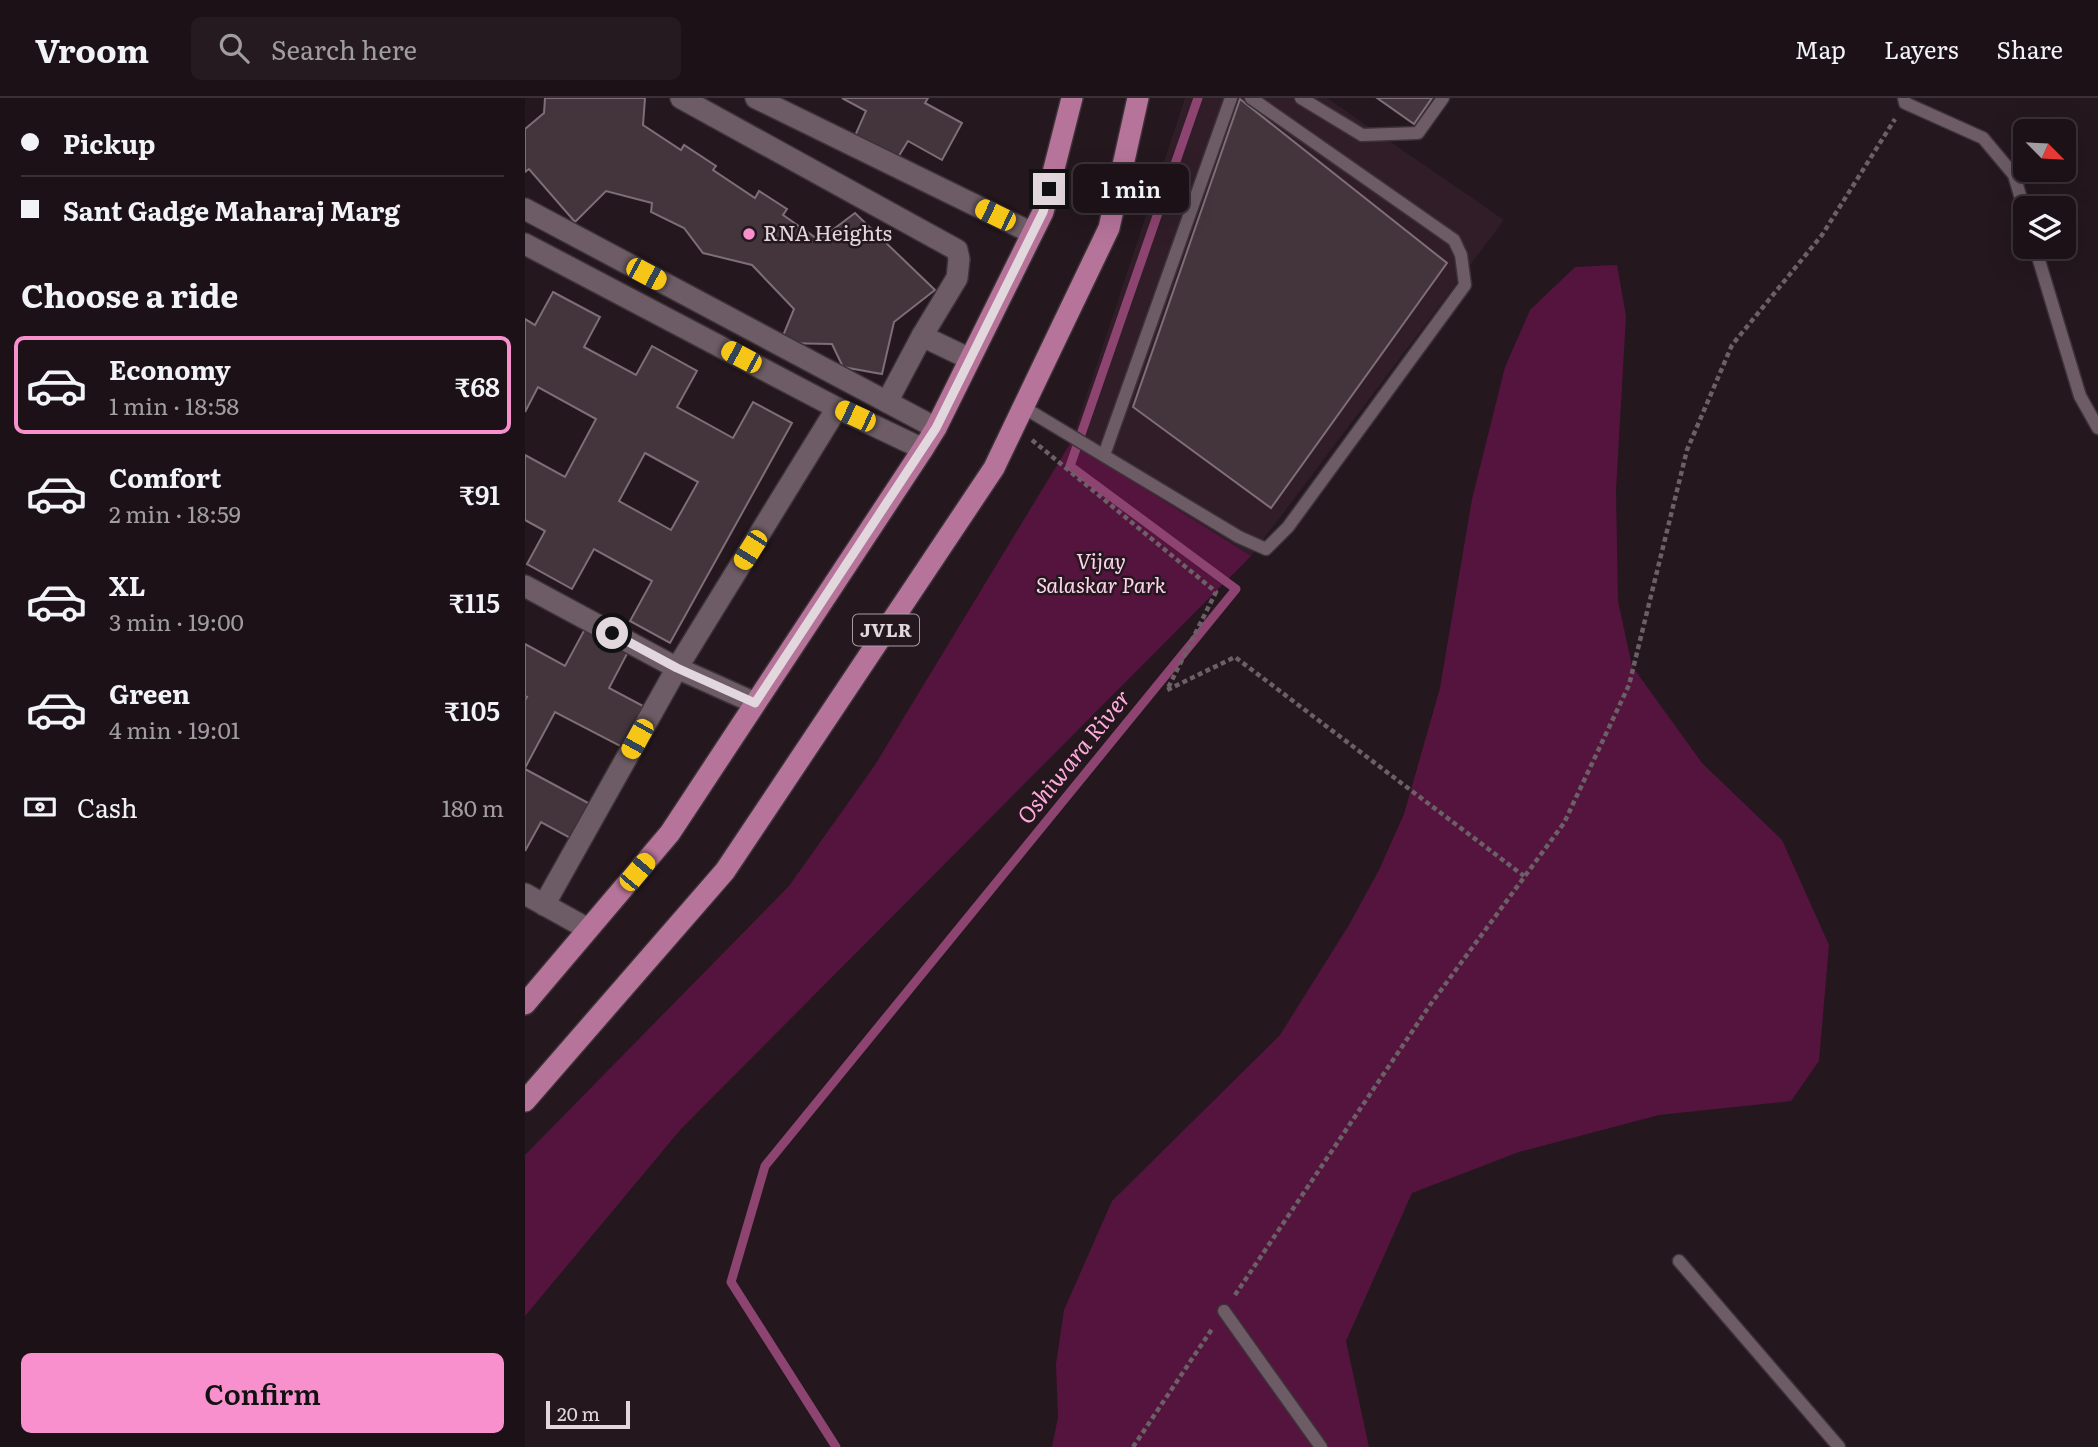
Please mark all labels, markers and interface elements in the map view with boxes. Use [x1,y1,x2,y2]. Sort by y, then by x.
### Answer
search box [191,17,681,80]
text: Vroom [35,24,149,73]
icon: search [215,29,253,67]
text: Search here [271,29,417,68]
text: Map [1795,31,1846,66]
text: Layers [1884,31,1958,66]
text: Share [1996,31,2063,66]
north arrow [2013,119,2075,182]
map controls [2013,119,2076,259]
text: Pickup [63,123,155,162]
callout: 1 min [1073,164,1189,214]
text: 1 min [1101,171,1161,205]
route end [1033,173,1065,205]
text: Sant Gadge Maharaj Marg [63,190,400,229]
car [972,196,1019,234]
button: layers [2013,196,2076,259]
place label: RNA Heights [763,216,892,247]
marker: RNA Heights [741,226,757,242]
car [623,255,670,293]
text: Choose a ride [21,270,238,318]
car [718,338,765,376]
text: Economy [109,349,231,388]
icon: car [25,354,88,417]
text: ₹68 [455,366,500,405]
text: 1 min · 18:58 [109,388,239,422]
car [832,398,879,434]
text: Comfort [109,457,221,496]
icon: car [25,462,88,525]
text: ₹91 [459,474,500,513]
text: 2 min · 18:59 [109,496,241,530]
car [730,527,771,573]
park label: Vijay Salaskar Park [1036,544,1167,599]
text: XL [109,565,146,604]
icon: car [25,570,88,633]
text: ₹115 [449,582,500,621]
text: 3 min · 19:00 [109,604,244,638]
road number: JVLR [853,614,919,646]
route start [596,617,628,649]
text: Green [109,673,190,712]
icon: car [25,678,88,741]
water label: Oshiwara River [1007,681,1137,830]
text: ₹105 [444,690,500,729]
text: 4 min · 19:01 [109,712,240,746]
car [618,716,657,762]
text: Cash [77,787,138,826]
icon: cash [21,788,59,826]
text: 180 m [442,790,504,824]
car [616,849,659,895]
button: Confirm [21,1353,504,1433]
scale bar [546,1398,630,1430]
text: 20 m [557,1399,600,1427]

